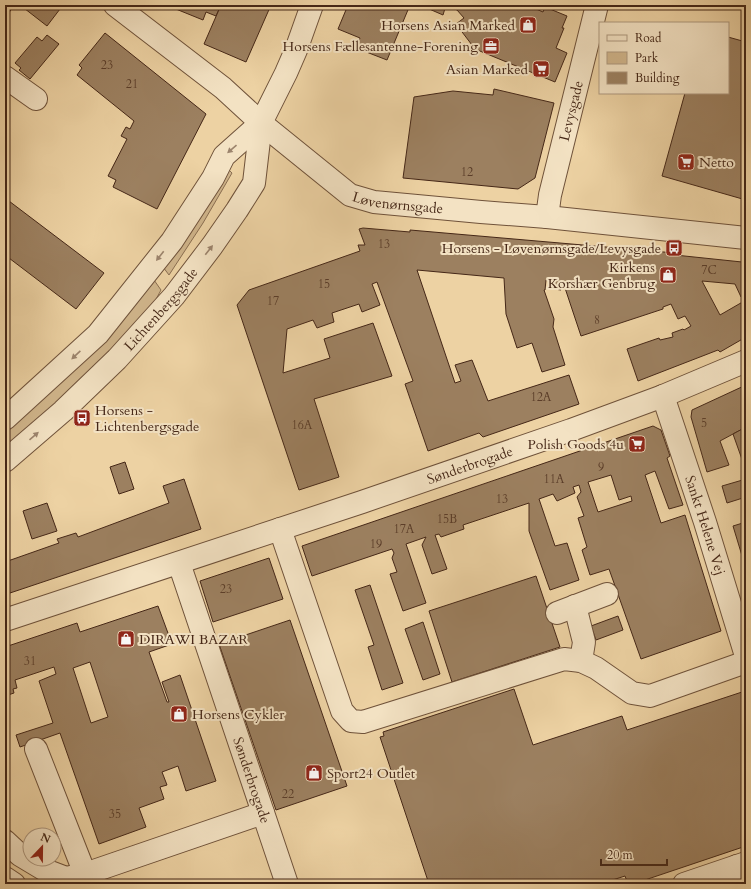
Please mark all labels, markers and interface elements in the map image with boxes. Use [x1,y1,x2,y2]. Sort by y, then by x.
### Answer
shop icon: Horsens Asian Marked [518,15,538,35]
place label: Horsens Asian Marked [381,16,516,35]
legend [599,22,729,94]
text: Road [635,30,662,46]
office icon: Horsens Fællesantenne-Forening [481,36,501,56]
place label: Horsens Fællesantenne-Forening [283,37,478,56]
text: Park [635,50,659,66]
house number: 23 [101,57,113,73]
supermarket icon: Asian Marked [531,59,551,79]
place label: Asian Marked [446,60,529,79]
text: Building [635,70,680,86]
house number: 21 [126,76,138,92]
street label: Levysgade [555,79,588,143]
one-way arrow [227,144,237,153]
supermarket icon: Netto [676,152,696,172]
place label: Netto [699,153,734,172]
house number: 12 [461,164,473,180]
street label: Løvenørnsgade [350,187,444,218]
house number: 13 [378,236,390,252]
bus stop icon: Horsens - Løvenørnsgade/Levysgade [664,238,684,258]
place label: Horsens - Løvenørnsgade/Levysgade [442,239,661,258]
one-way arrow [205,244,214,255]
one-way arrow [156,251,165,262]
place label: Kirkens Korshær Genbrug [548,258,655,293]
house number: 7C [701,262,717,278]
street label: Lichtenbergsgade [120,264,202,355]
shop icon: Kirkens Korshær Genbrug [658,265,678,285]
house number: 15 [318,276,330,292]
house number: 17 [267,293,279,309]
house number: 8 [594,312,600,328]
one-way arrow [70,350,81,359]
house number: 12A [531,389,552,405]
place label: Horsens - Lichtenbergsgade [95,401,199,436]
bus stop icon: Horsens - Lichtenbergsgade [72,408,92,428]
house number: 5 [701,415,707,431]
house number: 16A [292,417,313,433]
one-way arrow [29,431,40,440]
supermarket icon: Polish Goods 4u [627,434,647,454]
place label: Polish Goods 4u [528,435,624,454]
street label: Sønderbrogade [424,442,515,489]
house number: 9 [598,459,604,475]
house number: 11A [544,471,565,487]
street label: Sankt Helene Vej [680,473,730,577]
house number: 13 [496,491,508,507]
house number: 15B [437,511,457,527]
house number: 17A [394,521,415,537]
house number: 19 [370,536,382,552]
house number: 23 [220,581,232,597]
shop icon: DIRAWI BAZAR [116,629,136,649]
place label: DIRAWI BAZAR [139,630,248,649]
house number: 31 [24,653,36,669]
shop icon: Horsens Cykler [169,704,189,724]
place label: Horsens Cykler [192,705,285,724]
street label: Sønderbrogade [228,735,275,826]
shop icon: Sport24 Outlet [304,763,324,783]
place label: Sport24 Outlet [327,764,416,783]
house number: 22 [282,786,294,802]
house number: 35 [109,806,121,822]
north arrow [22,827,62,867]
text: N [38,829,53,847]
scale bar [601,841,667,867]
text: 20 m [607,847,634,863]

